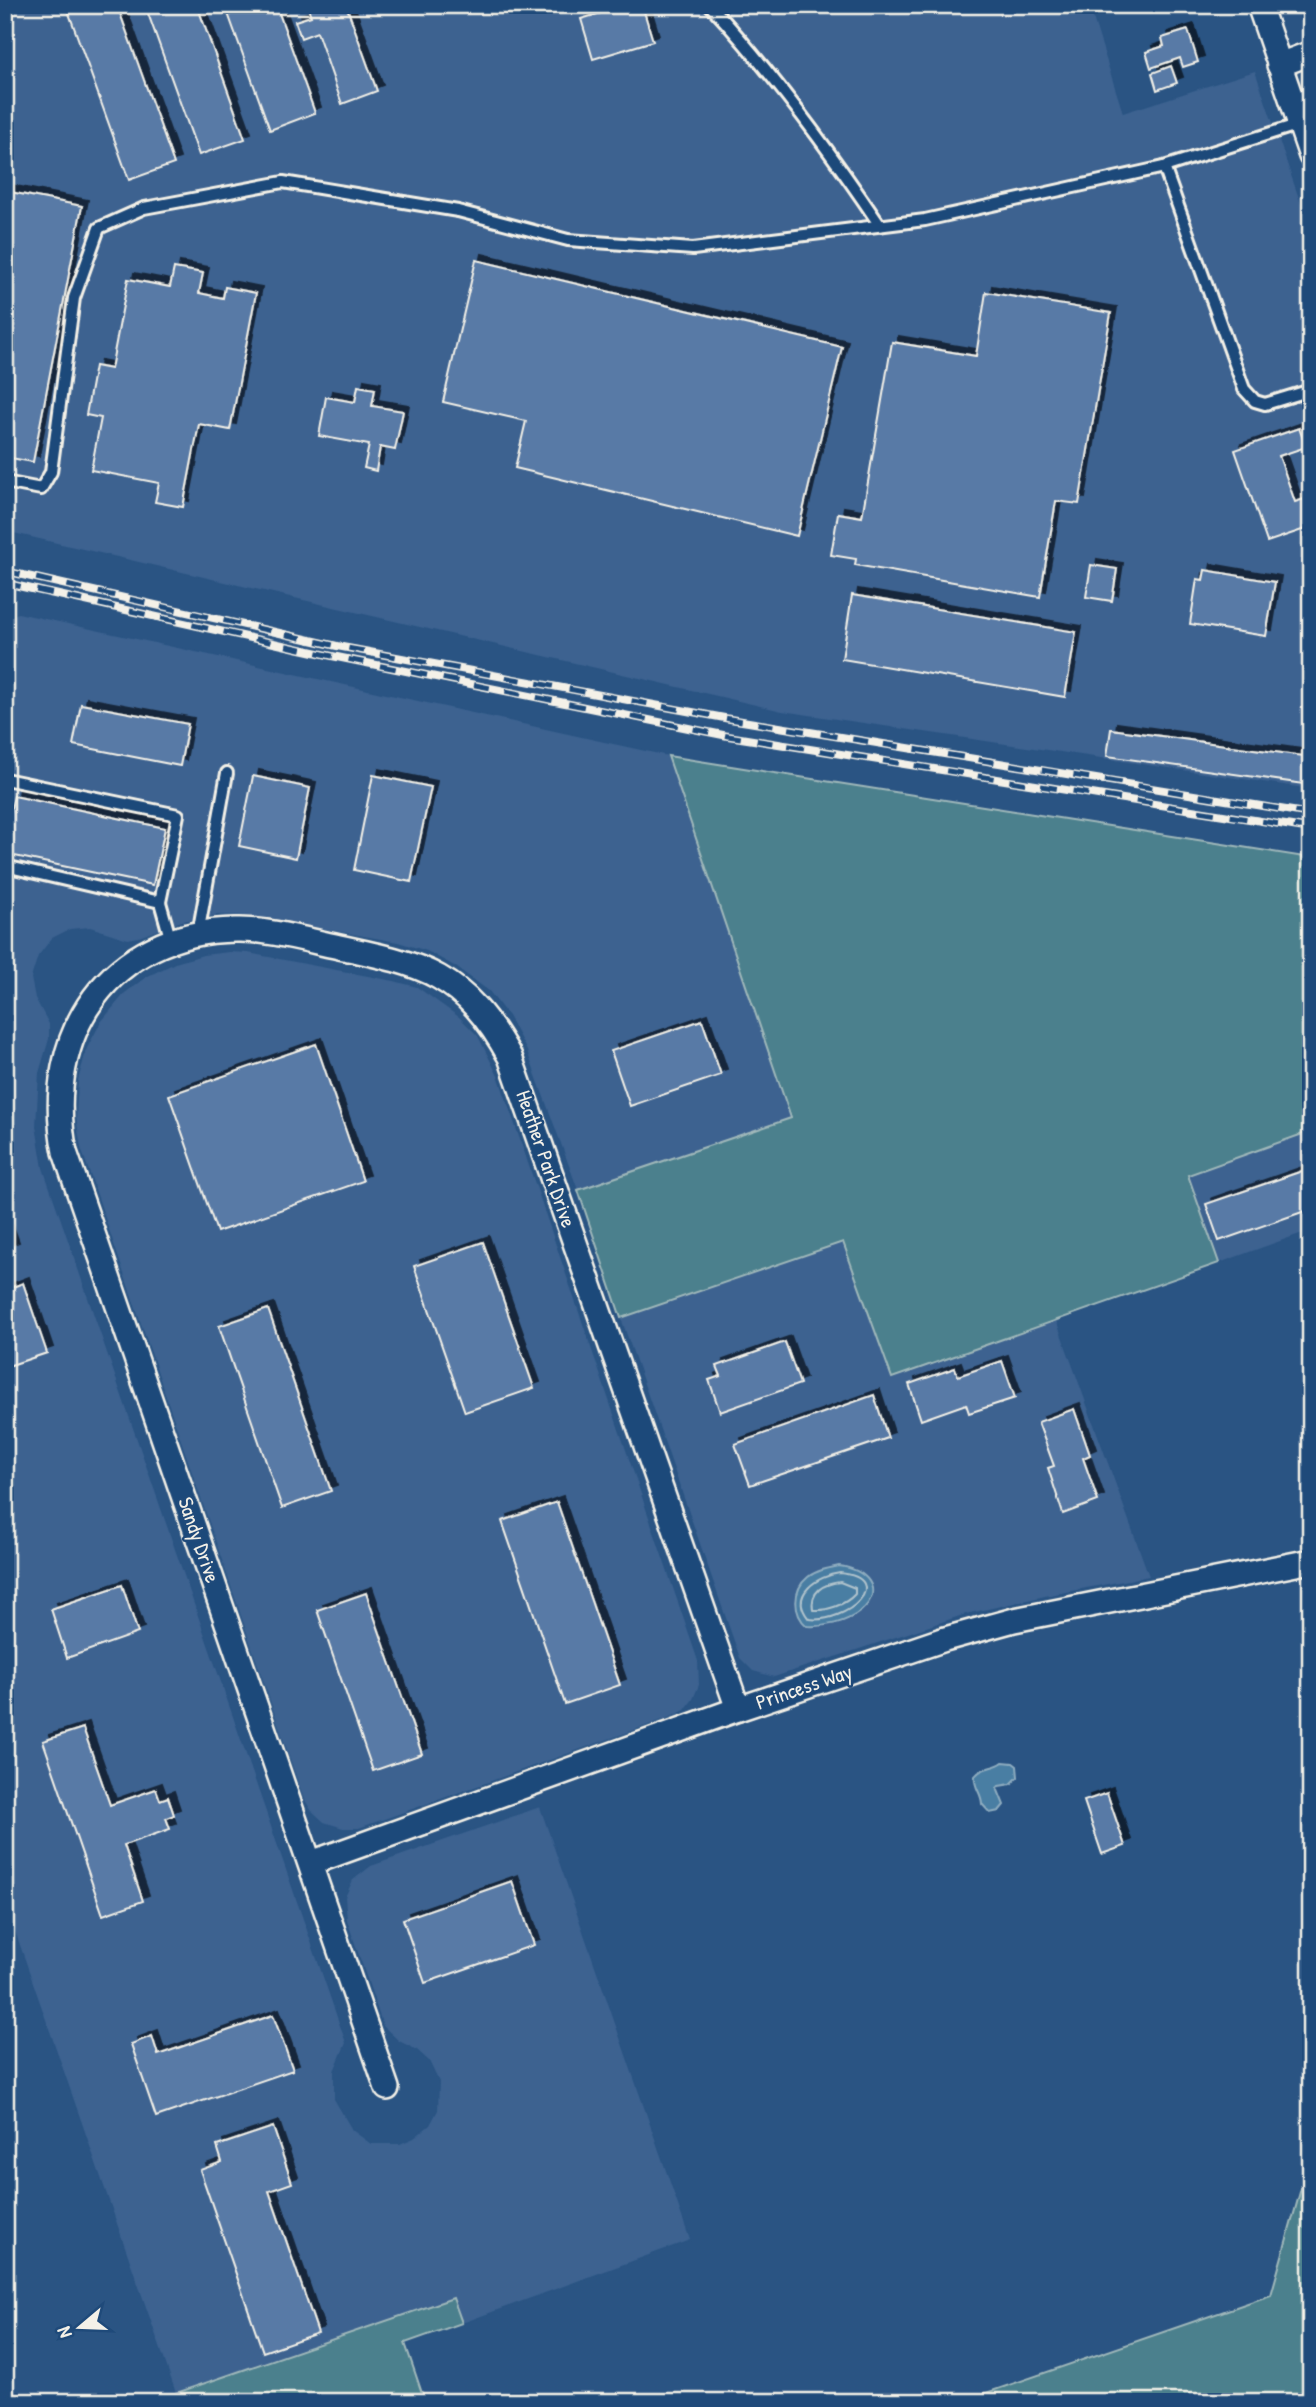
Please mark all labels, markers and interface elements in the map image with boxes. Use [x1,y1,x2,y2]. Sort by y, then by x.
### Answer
street label: Heather Park Drive [509,1086,583,1231]
street label: Sandy Drive [171,1493,228,1587]
street label: Princess Way [752,1657,856,1717]
north arrow [46,2292,116,2362]
text: N [50,2324,78,2342]

